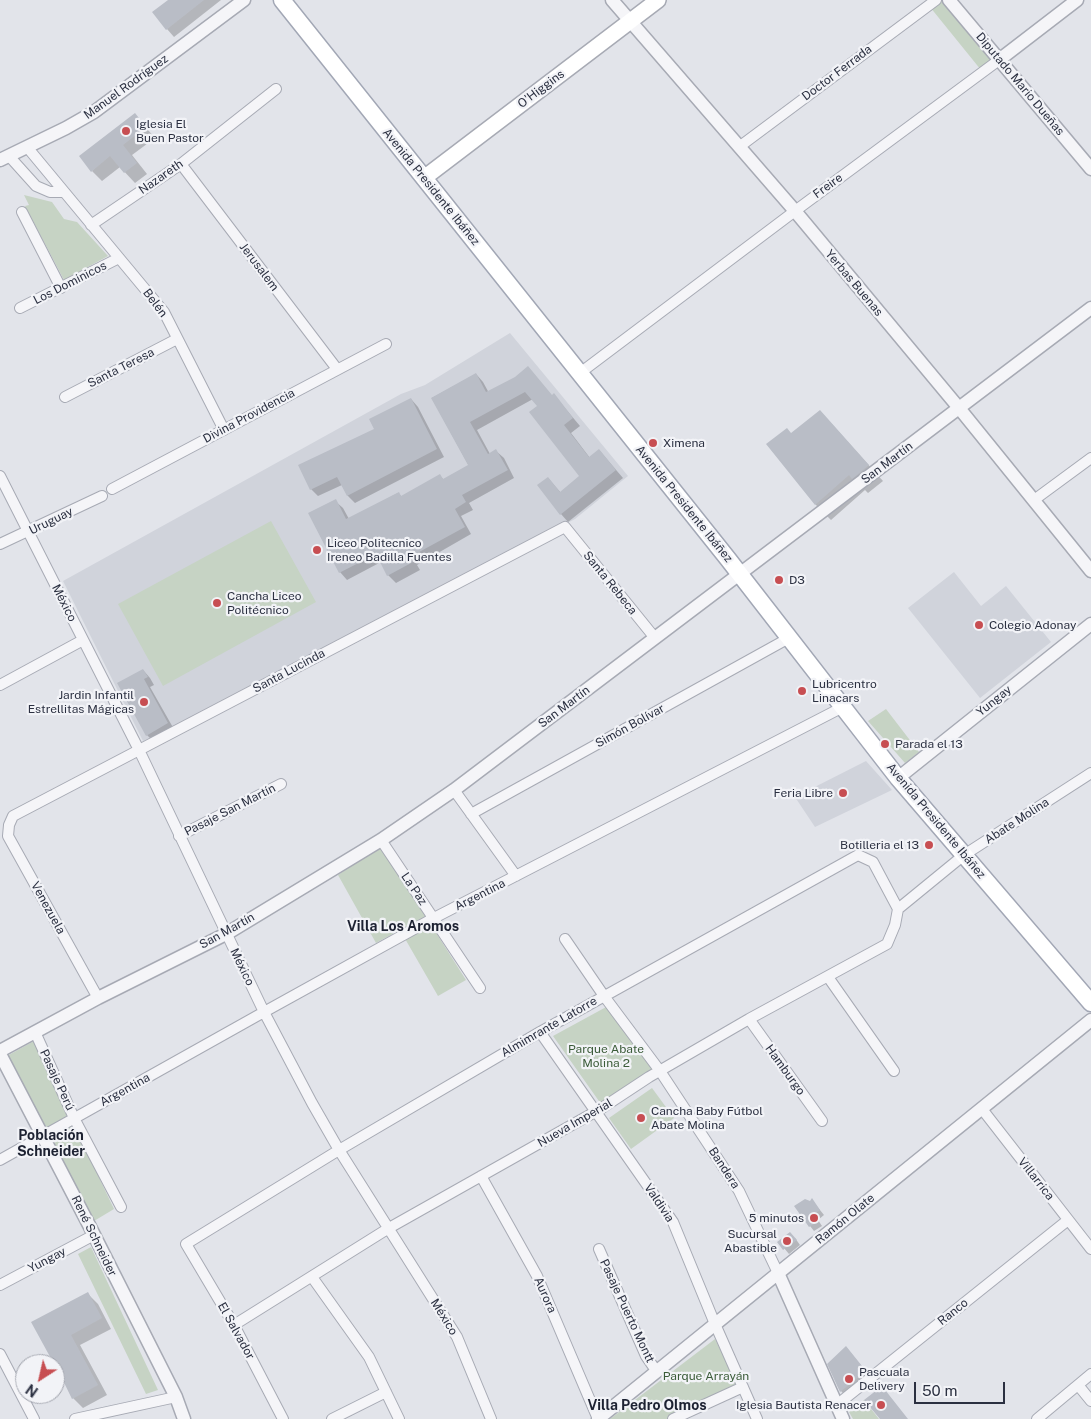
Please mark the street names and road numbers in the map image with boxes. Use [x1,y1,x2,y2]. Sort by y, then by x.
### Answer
street label: Diputado Mario Dueñas [973,30,1067,138]
street label: Doctor Ferrada [799,42,875,104]
street label: Manuel Rodríguez [81,52,171,122]
street label: O'Higgins [515,67,567,111]
street label: Avenida Presidente Ibáñez [379,126,483,248]
street label: Nazareth [136,157,186,197]
street label: Freire [810,170,846,202]
street label: Jerusalem [236,240,282,294]
street label: Yerbas Buenas [822,247,886,319]
street label: Los Dominicos [31,258,109,308]
street label: Belén [140,286,170,320]
street label: Santa Teresa [85,345,157,391]
street label: Divina Providencia [201,386,297,446]
street label: San Martín [858,439,916,487]
street label: Avenida Presidente Ibáñez [632,443,736,565]
street label: Uruguay [27,504,75,538]
street label: Santa Rebeca [580,548,640,618]
street label: México [49,582,79,624]
street label: Santa Lucinda [250,646,328,696]
street label: San Martín [535,683,593,731]
street label: Yungay [974,683,1014,719]
street label: Simón Bolívar [593,701,667,751]
street label: Avenida Presidente Ibáñez [883,760,989,882]
street label: Pasaje San Martín [182,781,278,839]
street label: Abate Molina [982,795,1052,847]
street label: La Paz [398,870,430,908]
street label: Argentina [452,876,508,914]
street label: Venezuela [28,879,68,937]
street label: San Martín [197,910,257,952]
street label: México [227,946,257,988]
street label: Almimrante Latorre [498,994,600,1060]
street label: Hamburgo [762,1042,808,1098]
street label: Pasaje Perú [37,1047,77,1113]
street label: Argentina [97,1070,153,1110]
street label: Nueva Imperial [535,1096,615,1150]
street label: Bandera [705,1145,743,1191]
street label: Villarrica [1015,1155,1057,1203]
street label: Valdivia [641,1181,677,1225]
street label: Ramón Olate [813,1191,877,1247]
street label: René Schneider [68,1193,120,1279]
street label: Yungay [26,1244,68,1276]
street label: Pasaje Puerto Montt [597,1257,657,1365]
street label: Aurora [531,1275,559,1315]
street label: Ranco [935,1295,971,1329]
street label: México [427,1296,461,1338]
street label: El Salvador [214,1300,258,1362]

